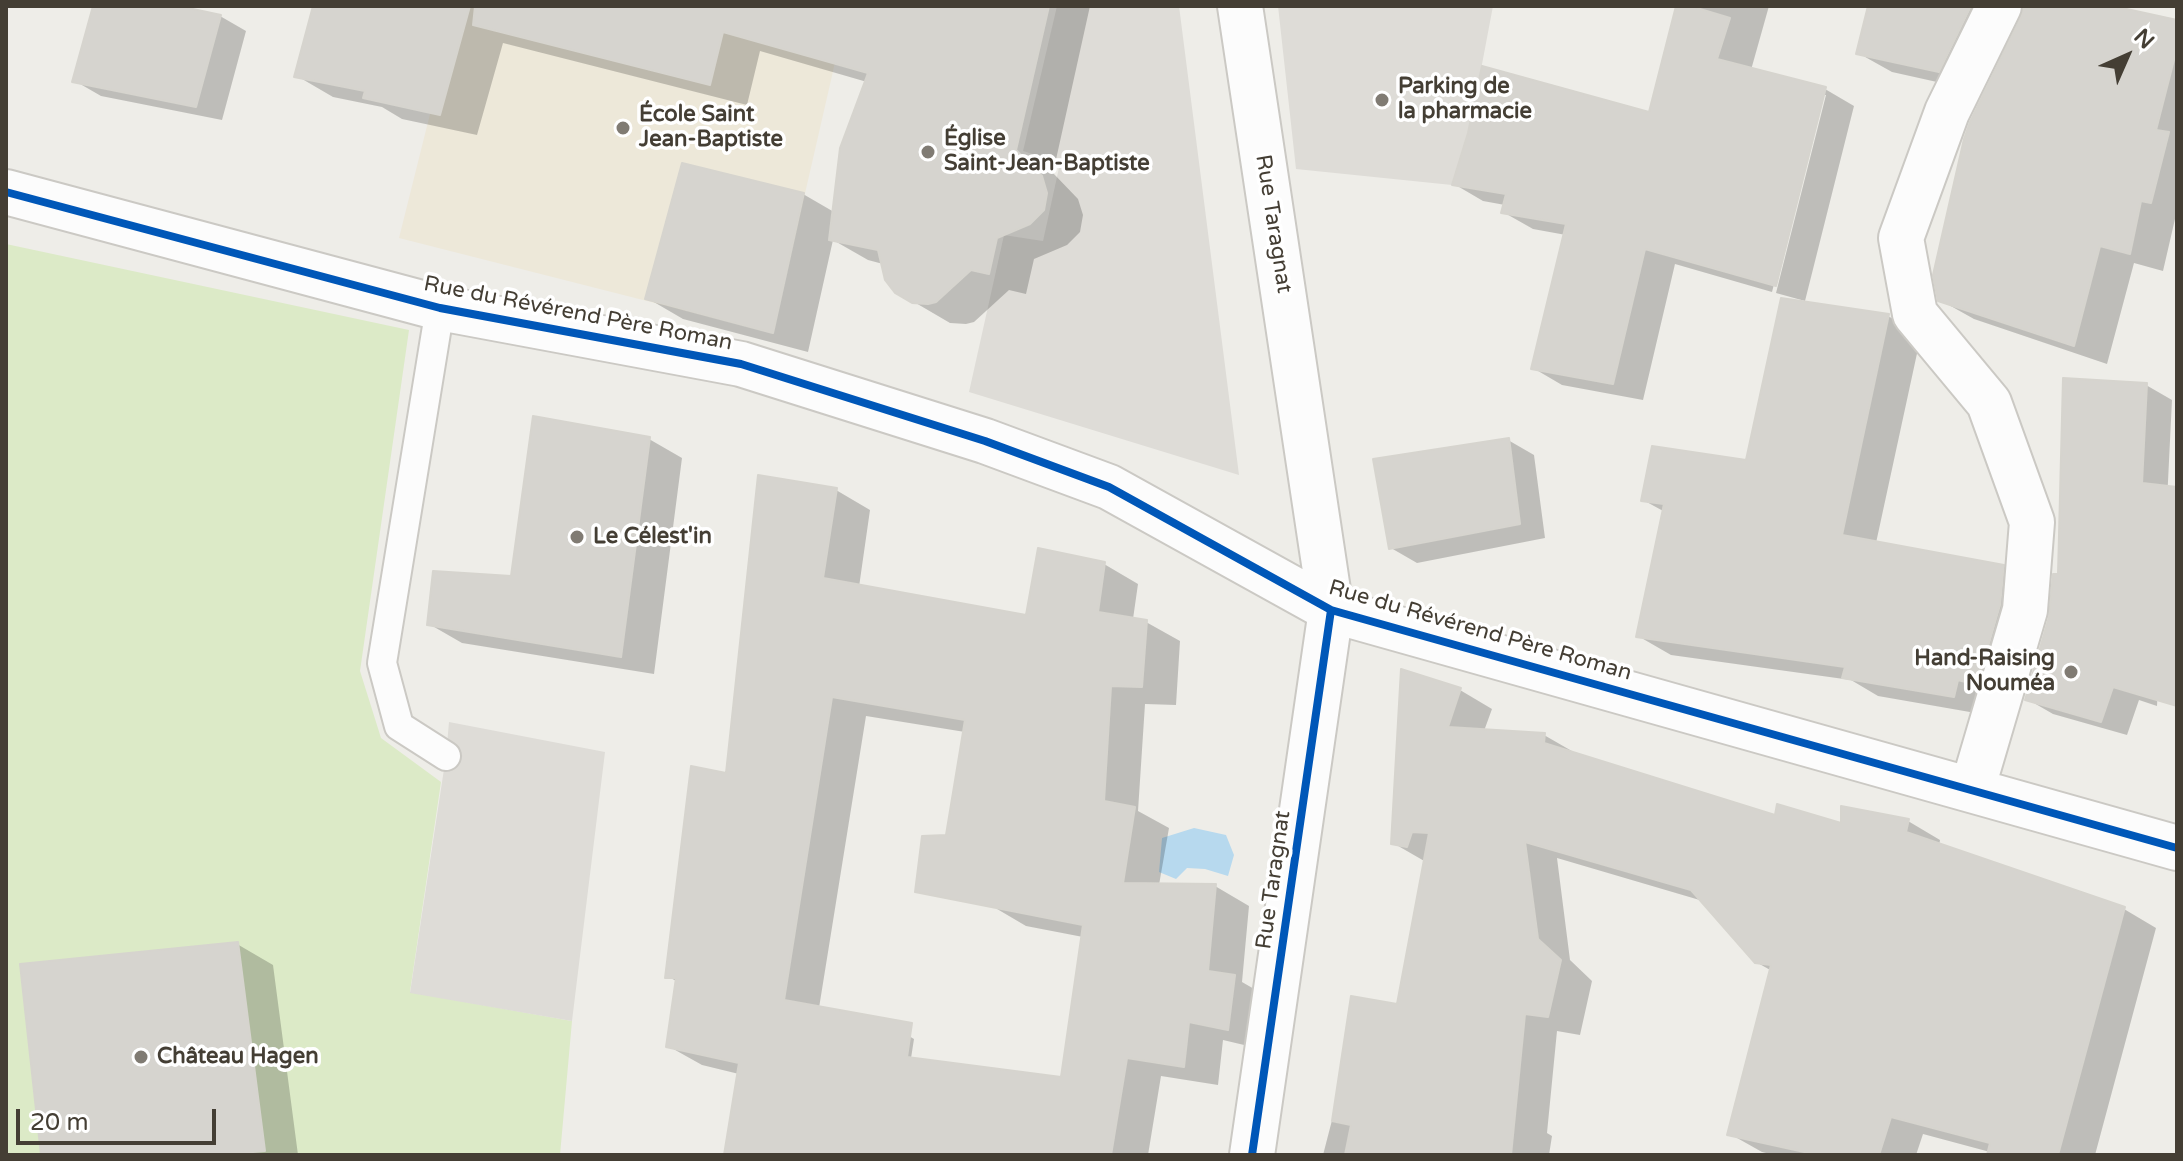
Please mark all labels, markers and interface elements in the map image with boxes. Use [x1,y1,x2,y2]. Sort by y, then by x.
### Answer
north arrow [2087,16,2167,96]
text: N [2129,24,2159,54]
place label: Parking de la pharmacie [1398,74,1532,126]
marker: Parking de la pharmacie [1373,91,1391,109]
place label: École Saint Jean-Baptiste [639,102,783,154]
marker: École Saint Jean-Baptiste [614,119,632,137]
place label: Église Saint-Jean-Baptiste [944,126,1150,178]
marker: Église Saint-Jean-Baptiste [919,143,937,161]
street label: Rue Taragnat [1249,153,1297,295]
street label: Rue du Révérend Père Roman [421,271,735,357]
place label: Le Célest'in [593,524,712,550]
marker: Le Célest'in [568,528,586,546]
street label: Rue du Révérend Père Roman [1325,575,1635,687]
place label: Hand-Raising Nouméa [1914,646,2055,698]
marker: Hand-Raising Nouméa [2062,663,2080,681]
street label: Rue Taragnat [1251,809,1297,951]
place label: Château Hagen [157,1044,319,1070]
marker: Château Hagen [132,1048,150,1066]
scale bar [20,1093,220,1143]
text: 20 m [30,1108,88,1137]

